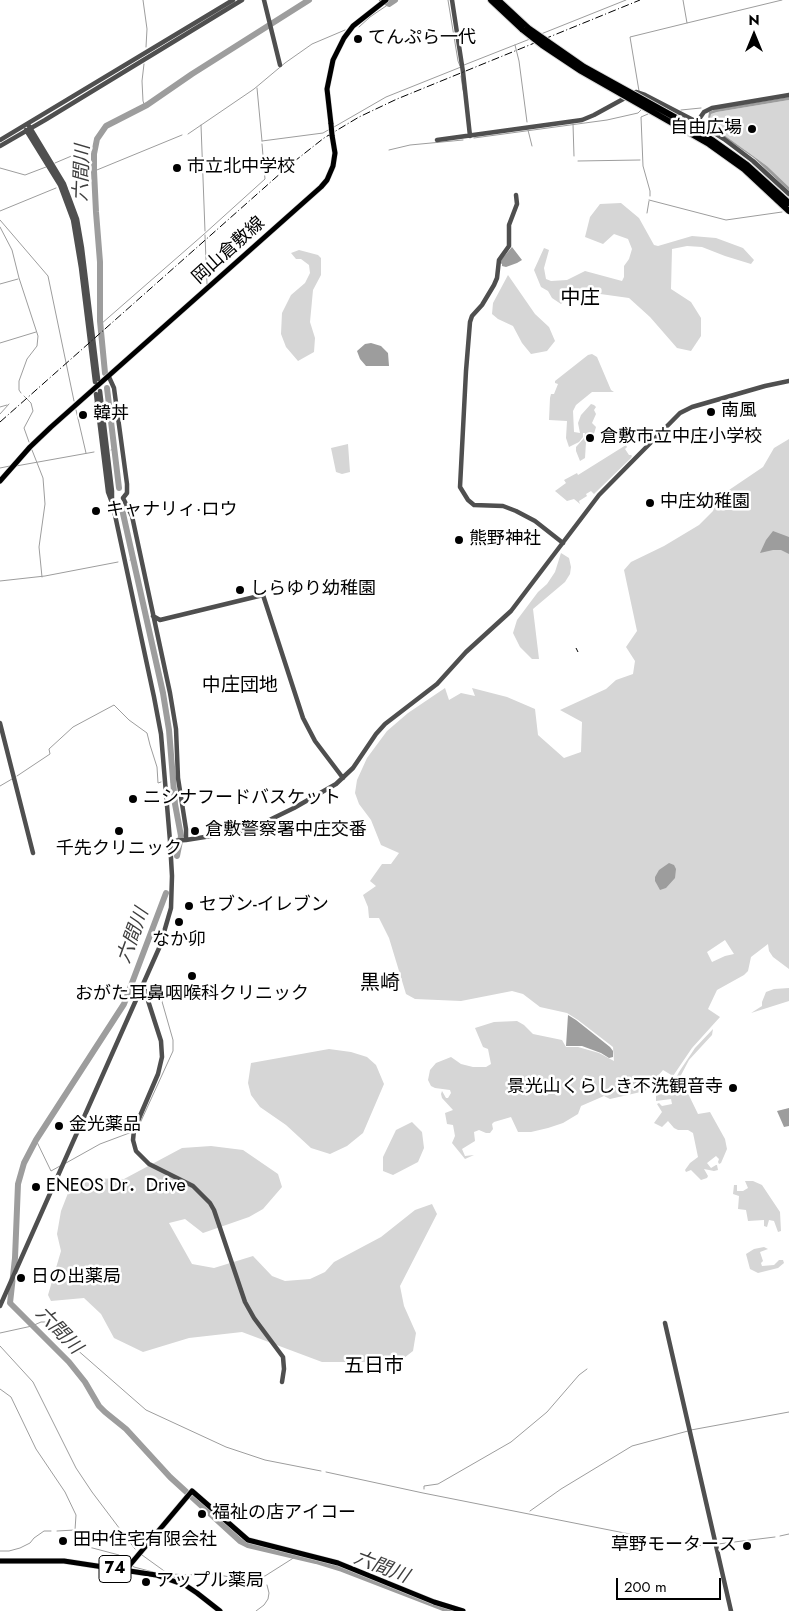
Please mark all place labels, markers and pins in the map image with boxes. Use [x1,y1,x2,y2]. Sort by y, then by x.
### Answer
place label: てんぷら一代 [368,28,476,50]
marker: てんぷら一代 [352,33,364,45]
place label: 自由広場 [670,118,742,140]
marker: 自由広場 [746,123,758,135]
place label: 市立北中学校 [187,157,295,179]
marker: 市立北中学校 [171,162,183,174]
place label: 南風 [721,401,757,423]
place label: 韓丼 [93,404,129,426]
marker: 南風 [705,406,717,418]
marker: 韓丼 [77,409,89,421]
place label: 倉敷市立中庄小学校 [600,427,762,449]
marker: 倉敷市立中庄小学校 [584,432,596,444]
place label: 中庄幼稚園 [660,492,750,514]
marker: 中庄幼稚園 [644,497,656,509]
place label: キャナリィ·ロウ [106,500,237,522]
marker: キャナリィ·ロウ [90,505,102,517]
place label: 熊野神社 [469,529,541,551]
marker: 熊野神社 [453,534,465,546]
place label: しらゆり幼稚園 [250,579,376,601]
marker: しらゆり幼稚園 [234,584,246,596]
place label: ニシナフードバスケット [143,788,341,810]
marker: ニシナフードバスケット [127,793,139,805]
place label: 倉敷警察署中庄交番 [205,820,367,842]
marker: 千先クリニック [113,825,125,837]
marker: 倉敷警察署中庄交番 [189,825,201,837]
place label: 千先クリニック [56,839,182,861]
place label: セブン-イレブン [199,895,329,917]
marker: セブン-イレブン [183,900,195,912]
marker: なか卯 [173,916,185,928]
place label: なか卯 [152,930,206,952]
marker: おがた耳鼻咽喉科クリニック [186,970,198,982]
place label: おがた耳鼻咽喉科クリニック [75,984,309,1006]
place label: 景光山くらしき不洗観音寺 [507,1077,723,1099]
marker: 景光山くらしき不洗観音寺 [727,1082,739,1094]
place label: 金光薬品 [69,1115,141,1137]
marker: 金光薬品 [53,1120,65,1132]
place label: ENEOS Dr．Drive [46,1176,186,1198]
marker: ENEOS Dr．Drive [30,1181,42,1193]
place label: 日の出薬局 [31,1267,121,1289]
marker: 日の出薬局 [15,1272,27,1284]
place label: 福祉の店アイコー [212,1503,356,1525]
marker: 福祉の店アイコー [196,1508,208,1520]
place label: 田中住宅有限会社 [73,1530,217,1552]
marker: 田中住宅有限会社 [57,1535,69,1547]
place label: 草野モータース [611,1535,737,1557]
marker: 草野モータース [741,1540,753,1552]
place label: アップル薬局 [156,1571,264,1593]
marker: アップル薬局 [140,1576,152,1588]

